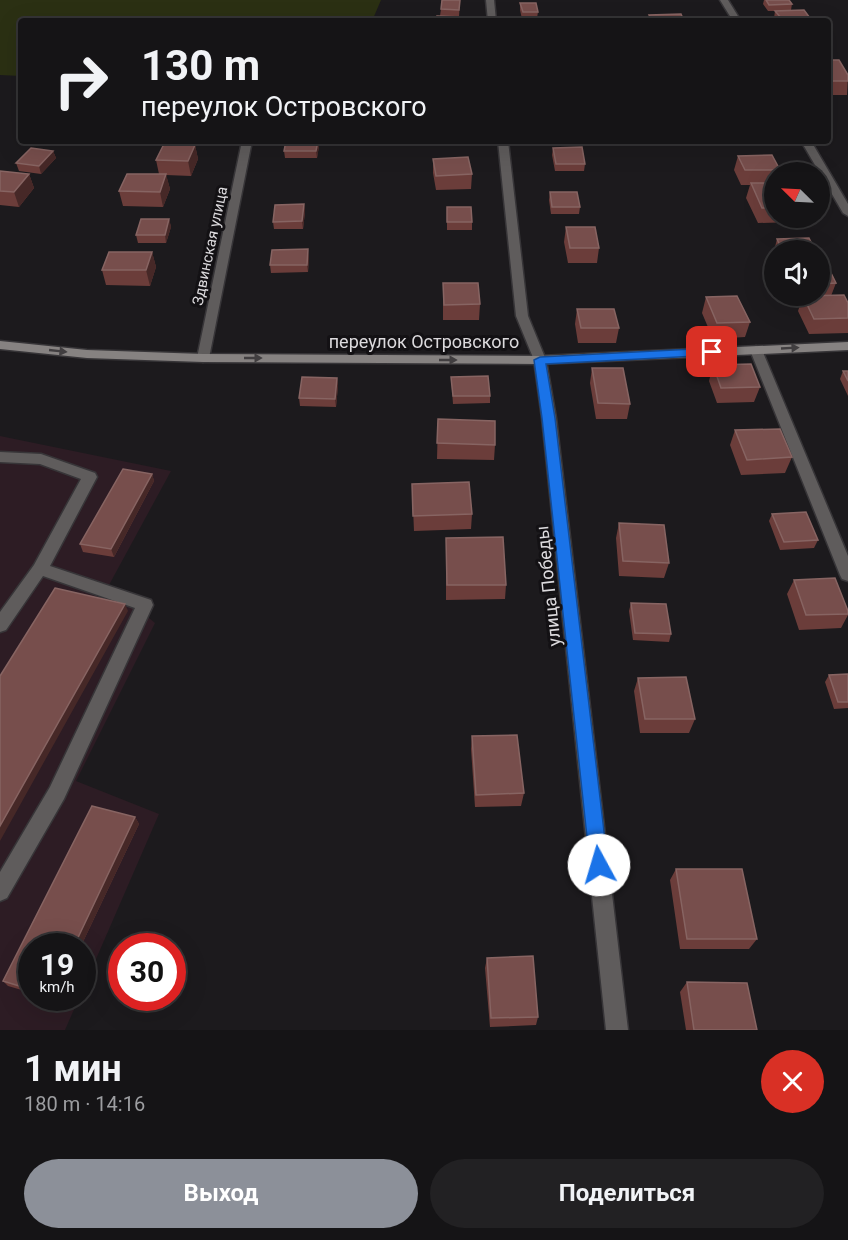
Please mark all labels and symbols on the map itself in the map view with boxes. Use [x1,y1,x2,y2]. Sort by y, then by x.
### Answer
north arrow [764,162,830,228]
street label: Здвинская улица [189,185,231,307]
pin [686,326,737,377]
street label: переулок Островского [329,331,519,352]
one-way arrow [780,344,799,353]
one-way arrow [49,346,68,356]
one-way arrow [244,353,263,363]
one-way arrow [438,355,457,365]
street label: улица Победы [531,525,565,647]
position arrow [567,833,631,897]
speed limit sign: 30 [108,933,186,1011]

